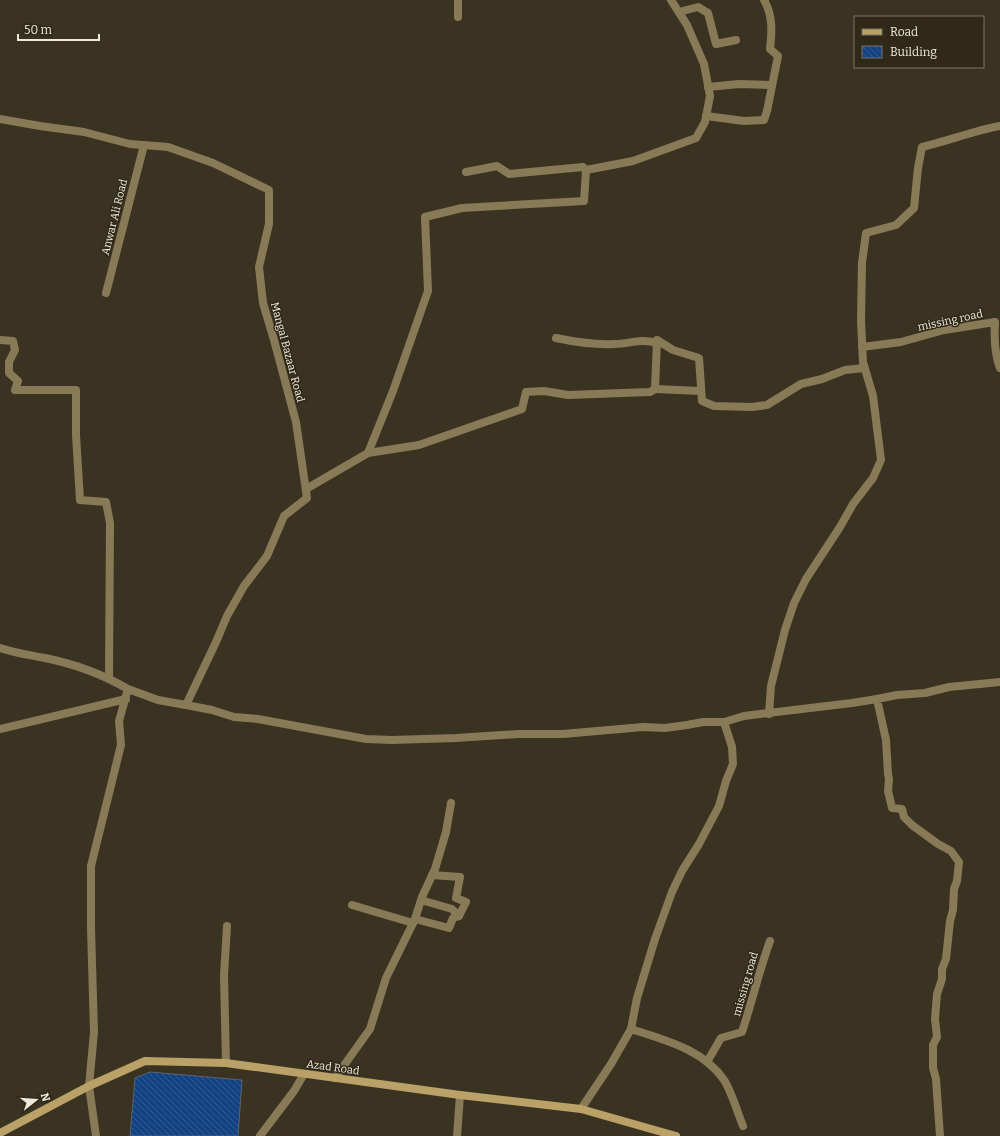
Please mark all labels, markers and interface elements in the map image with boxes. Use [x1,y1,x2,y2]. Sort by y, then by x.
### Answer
scale bar [18,16,99,42]
legend [854,16,984,68]
text: 50 m [24,23,53,37]
text: Road [890,25,918,39]
text: Building [890,45,937,59]
street label: Anwar Ali Road [99,177,130,257]
street label: Mangal Bazaar Road [268,301,307,404]
street label: missing road [916,307,984,334]
street label: missing road [730,950,761,1018]
street label: Azad Road [306,1057,361,1078]
north arrow [16,1080,56,1120]
text: N [38,1091,53,1104]

